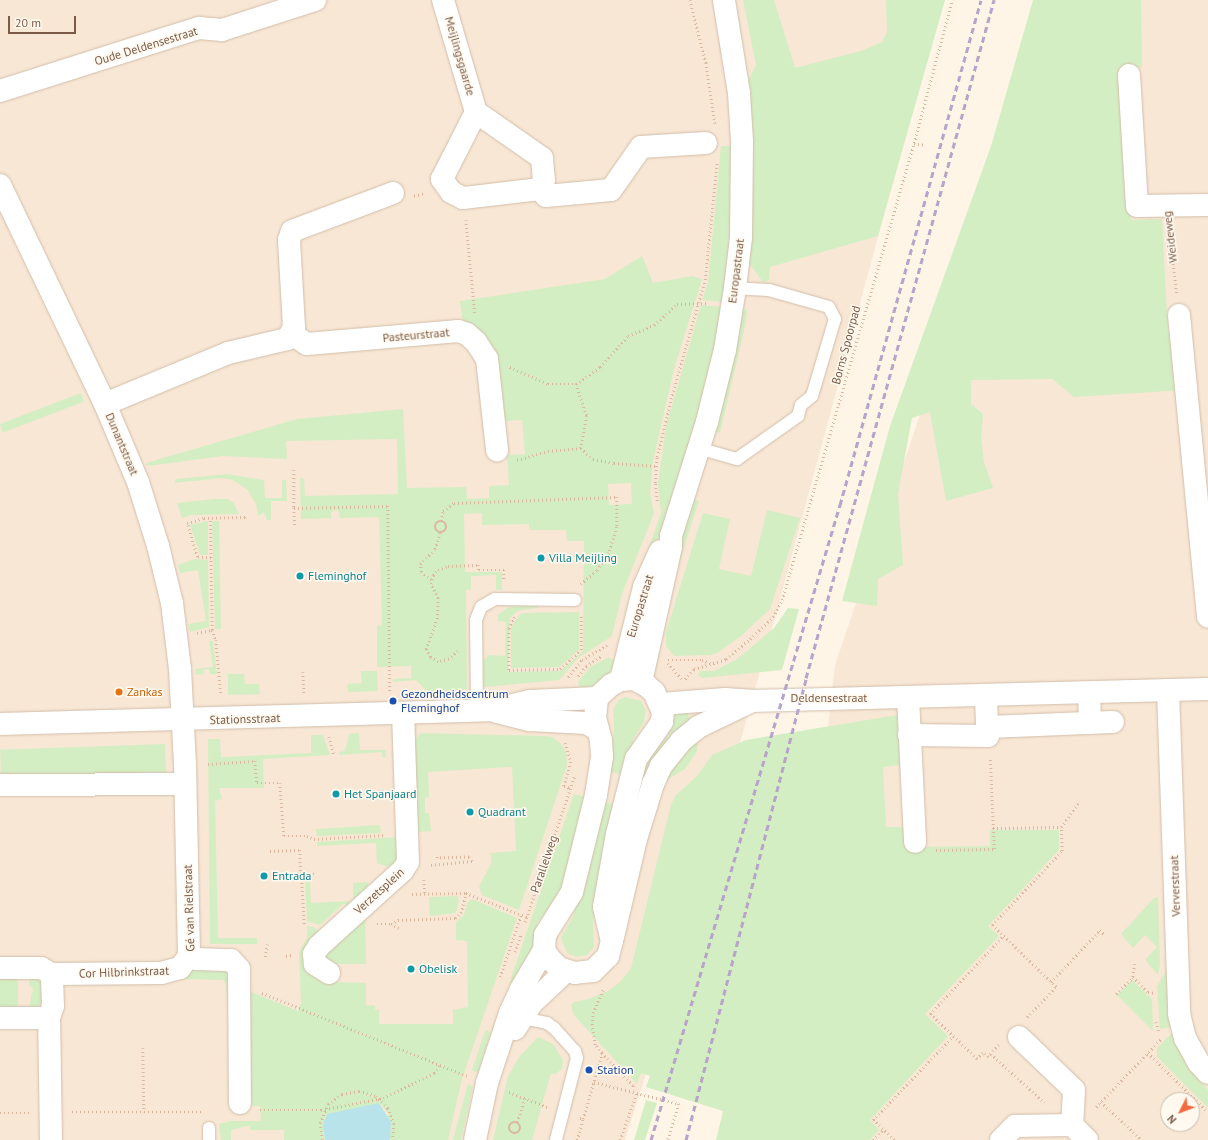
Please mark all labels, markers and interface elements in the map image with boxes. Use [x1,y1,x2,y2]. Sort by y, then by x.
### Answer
scale bar [10,8,78,34]
text: 20 m [15,15,41,30]
street label: Meijlingsgaarde [442,15,478,97]
street label: Oude Deldensestraat [93,23,199,69]
street label: Weideweg [1160,210,1180,264]
street label: Europastraat [725,238,747,304]
street label: Borns Spoorpad [829,304,863,386]
street label: Pasteurstraat [382,325,450,345]
street label: Dunantstraat [102,411,142,477]
place label: Villa Meijling [549,551,617,565]
marker: Villa Meijling [536,553,546,563]
place label: Fleminghof [308,569,366,583]
marker: Fleminghof [295,571,305,581]
street label: Europastraat [624,573,656,639]
place label: Zankas [127,685,163,699]
marker: Zankas [114,687,124,697]
place label: Gezondheidscentrum Fleminghof [401,687,508,715]
street label: Deldensestraat [791,691,867,705]
marker: Gezondheidscentrum Fleminghof [388,696,398,706]
street label: Stationsstraat [209,711,281,727]
place label: Het Spanjaard [344,787,416,801]
marker: Het Spanjaard [331,789,341,799]
place label: Quadrant [478,805,526,819]
marker: Quadrant [465,807,475,817]
street label: Parallelweg [527,833,561,895]
street label: Ververstraat [1167,855,1183,917]
street label: Gé van Rielstraat [180,864,198,952]
street label: Verzetsplein [351,865,407,917]
place label: Entrada [272,869,312,883]
marker: Entrada [259,871,269,881]
place label: Obelisk [419,962,457,976]
street label: Cor Hilbrinkstraat [79,963,169,981]
marker: Obelisk [406,964,416,974]
place label: Station [597,1063,634,1077]
marker: Station [584,1065,594,1075]
north arrow [1160,1092,1200,1132]
text: N [1164,1112,1179,1127]

